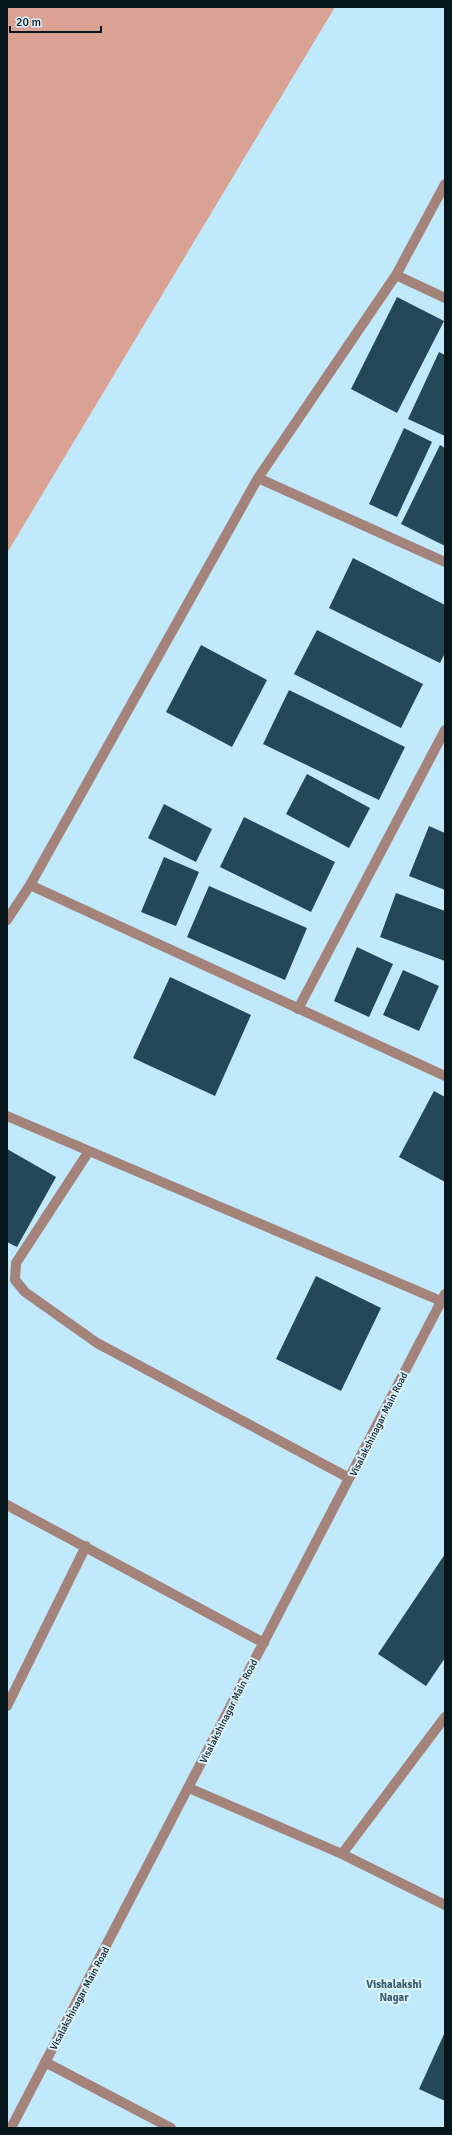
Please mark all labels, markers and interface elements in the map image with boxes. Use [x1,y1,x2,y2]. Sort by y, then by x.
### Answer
scale bar [10,8,101,34]
text: 20 m [16,15,41,30]
street label: Visalakshinagar Main Road [347,1370,410,1478]
street label: Visalakshinagar Main Road [197,1657,260,1765]
street label: Visalakshinagar Main Road [48,1945,112,2052]
district label: Vishalakshi Nagar [366,1978,422,2004]

